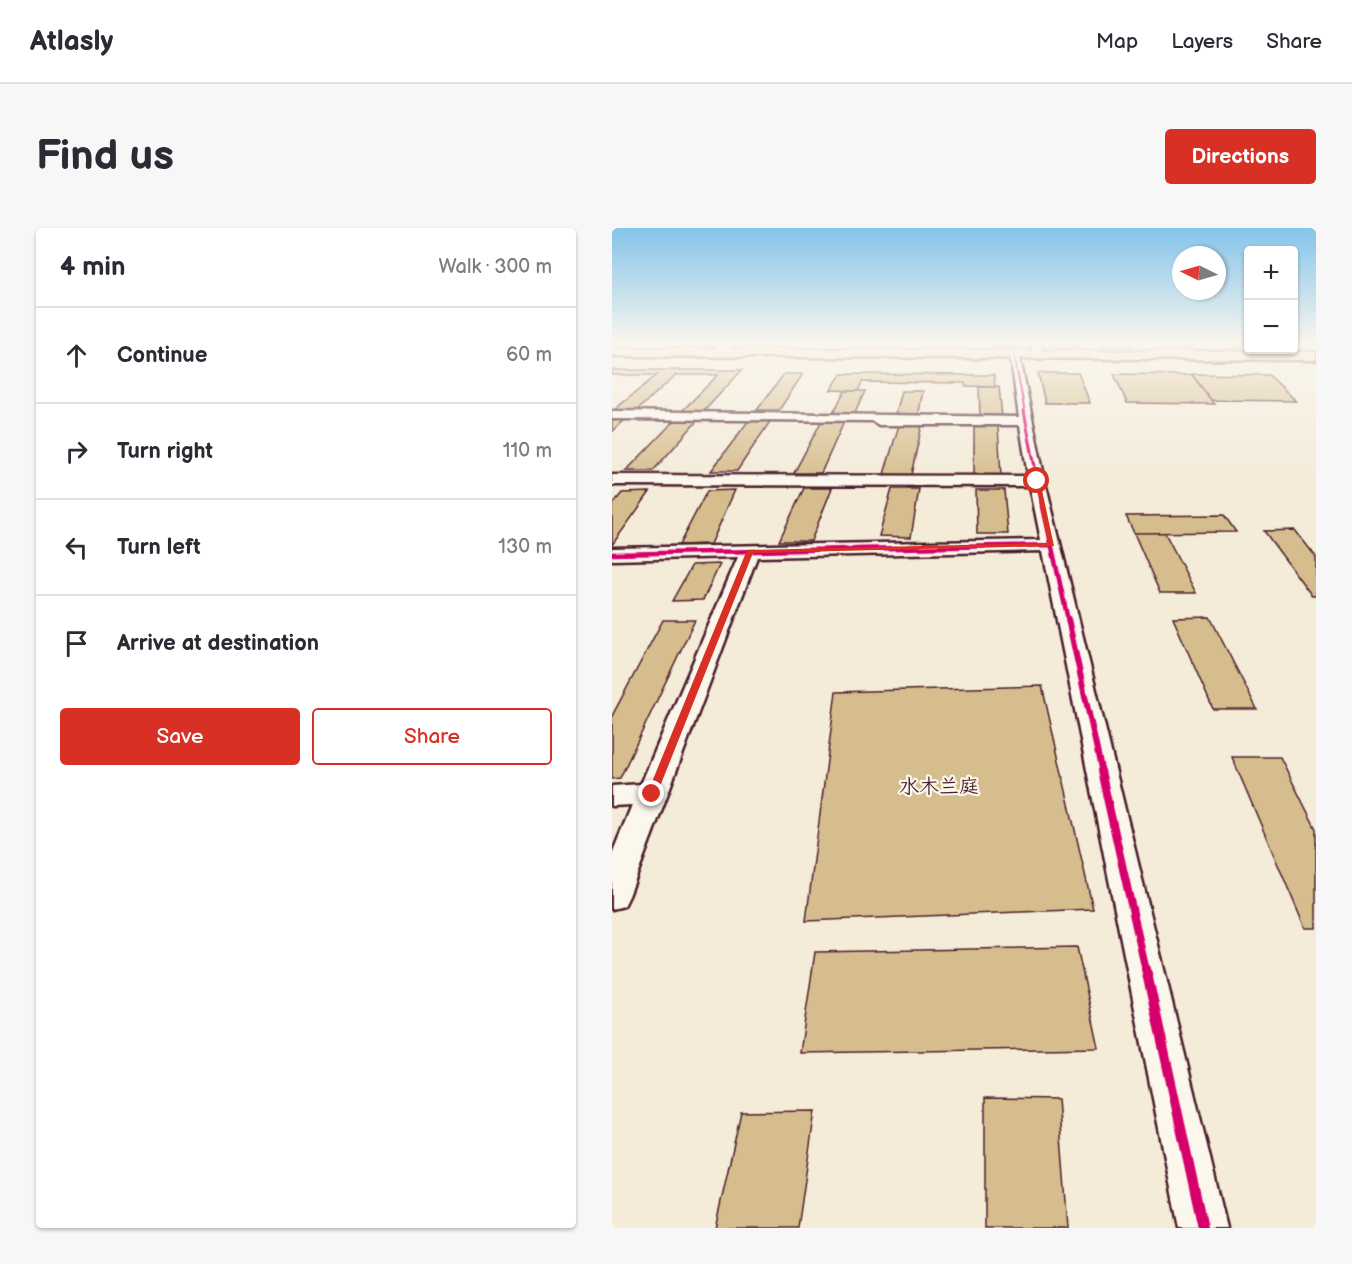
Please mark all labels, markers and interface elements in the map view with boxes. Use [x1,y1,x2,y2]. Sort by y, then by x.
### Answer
text: Atlasly [30,25,113,58]
text: Map [1096,29,1138,54]
text: Layers [1171,29,1233,54]
text: Share [1266,29,1322,54]
button: Directions [1165,129,1316,184]
text: Find us [36,131,174,182]
north arrow [1172,246,1226,300]
map controls [1244,246,1298,354]
button: + [1244,246,1298,300]
text: 4 min [60,252,125,283]
text: Walk · 300 m [439,255,552,279]
button: − [1244,300,1298,354]
icon: ahead [60,339,93,372]
text: Continue [117,342,207,369]
text: 60 m [506,343,552,367]
icon: right [60,435,93,468]
text: Turn right [117,438,213,465]
text: 110 m [503,439,552,463]
route start [1023,467,1049,493]
icon: left [60,531,93,564]
text: Turn left [117,534,201,561]
text: 130 m [498,535,552,559]
icon: arrive [60,627,93,660]
text: Arrive at destination [117,630,319,657]
button: Save [60,708,300,765]
button: Share [312,708,552,765]
district label: 水木兰庭 [899,775,979,799]
route end [638,780,664,806]

